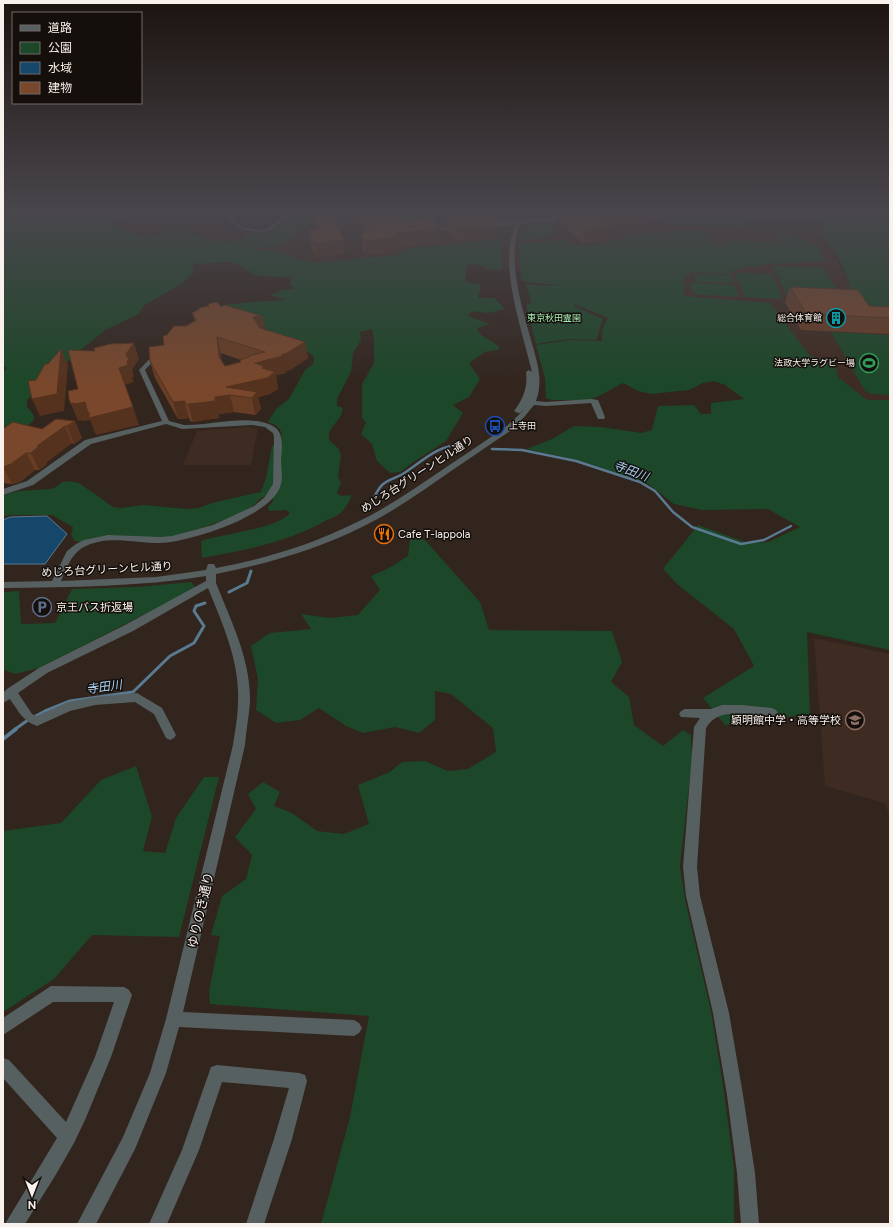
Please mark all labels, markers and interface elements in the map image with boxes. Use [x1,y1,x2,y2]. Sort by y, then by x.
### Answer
legend [12,12,142,104]
text: 道路 [48,21,72,35]
text: 公園 [48,41,72,55]
text: 水域 [48,61,72,75]
text: 建物 [48,81,72,95]
building icon: 総合体育館 [825,307,847,329]
park label: 東京秋田霊園 [527,312,581,323]
place label: 総合体育館 [777,312,822,323]
sports icon: 法政大学ラグビー場 [858,352,880,374]
place label: 法政大学ラグビー場 [774,357,855,368]
bus stop icon: 上寺田 [484,415,506,437]
place label: 上寺田 [509,420,536,431]
street label: めじろ台グリーンヒル通り [359,433,476,516]
water label: 寺田川 [612,458,652,485]
restaurant icon: Cafe T-lappola [373,523,395,545]
place label: Cafe T-lappola [398,528,470,541]
street label: めじろ台グリーンヒル通り [41,560,173,579]
parking icon: 京王バス折返場 [31,596,53,618]
place label: 京王バス折返場 [56,601,133,614]
water label: 寺田川 [85,677,125,696]
school or university icon: 穎明館中学・高等学校 [844,709,866,731]
place label: 穎明館中学・高等学校 [731,714,841,727]
street label: ゆりのき通り [184,871,217,950]
north arrow [12,1175,52,1215]
text: N [28,1198,36,1211]

